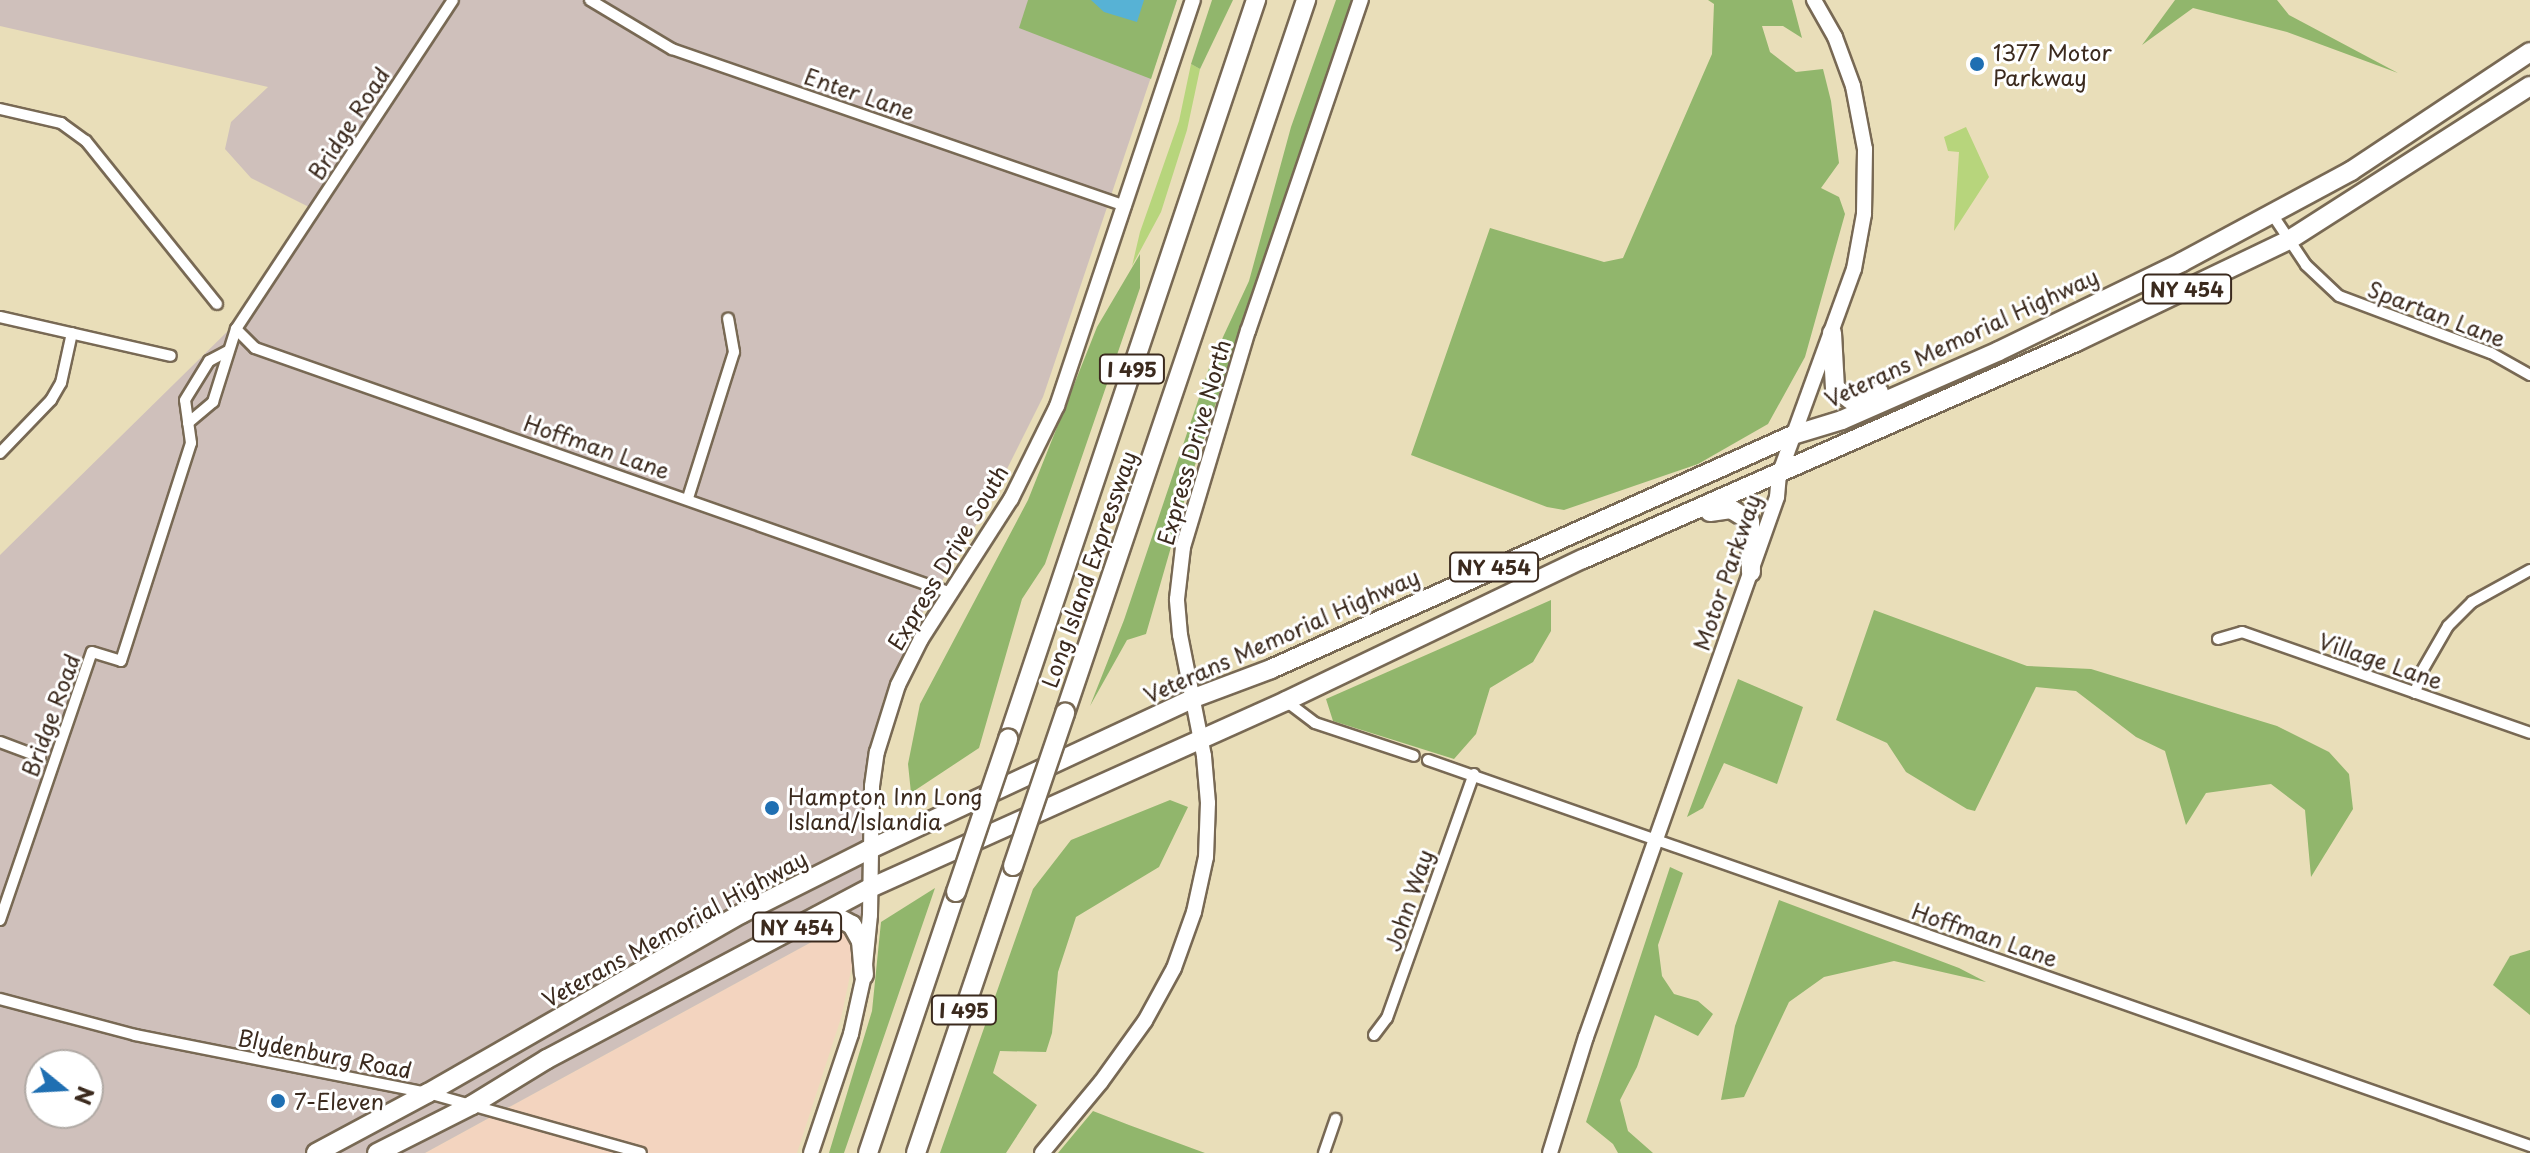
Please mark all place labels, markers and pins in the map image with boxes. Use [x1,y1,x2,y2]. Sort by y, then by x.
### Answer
place label: 1377 Motor Parkway [1993,38,2111,90]
marker: 1377 Motor Parkway [1968,55,1986,73]
place label: Hampton Inn Long Island/Islandia [788,782,983,834]
marker: Hampton Inn Long Island/Islandia [763,799,781,817]
place label: 7-Eleven [294,1088,384,1114]
marker: 7-Eleven [269,1092,287,1110]

